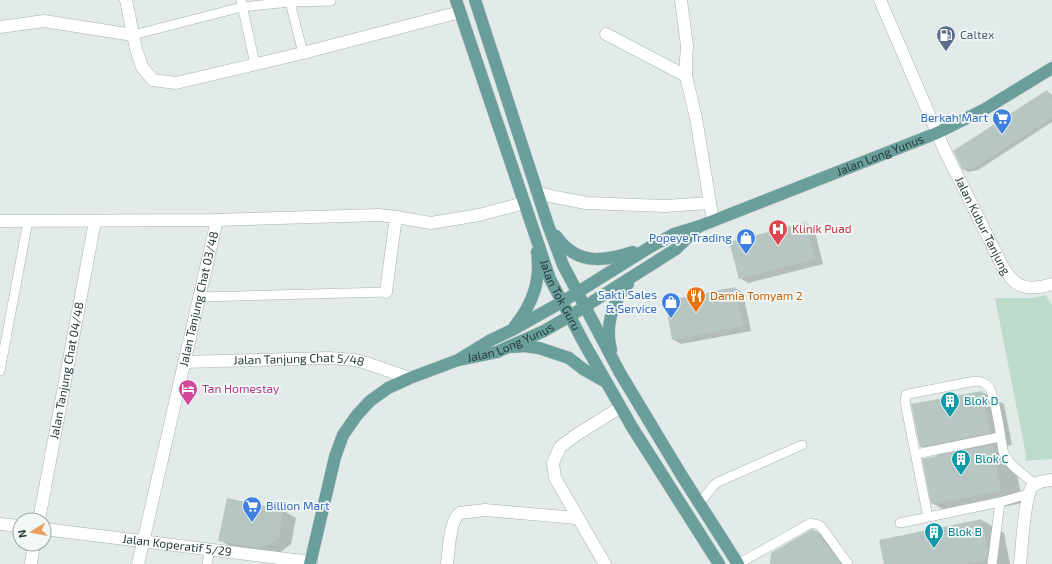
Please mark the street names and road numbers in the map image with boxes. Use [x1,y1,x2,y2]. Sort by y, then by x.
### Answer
street label: Jalan Long Yunus [834,131,925,178]
street label: Jalan Kubur Tanjung [953,174,1014,277]
street label: Jalan Tanjung Chat 03/48 [176,230,220,368]
street label: Jalan Tok Guru [538,257,584,332]
street label: Jalan Tanjung Chat 04/48 [46,301,86,440]
street label: Jalan Long Yunus [466,319,556,364]
street label: Jalan Tanjung Chat 5/48 [233,350,366,368]
street label: Jalan Koperatif 5/29 [122,531,233,558]

